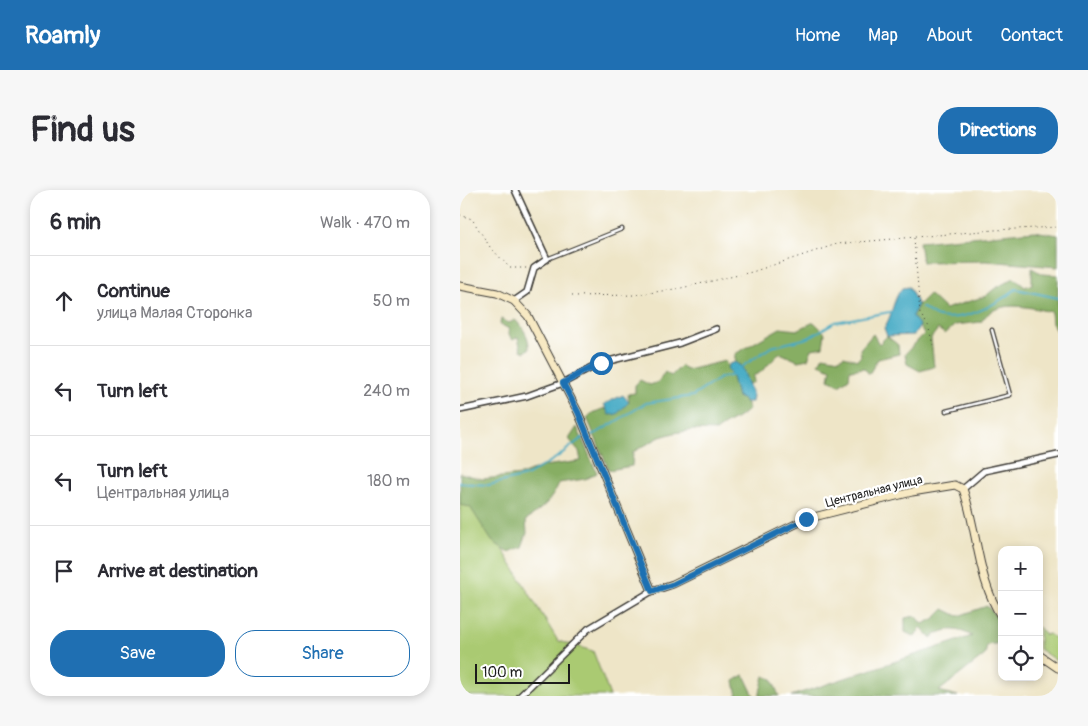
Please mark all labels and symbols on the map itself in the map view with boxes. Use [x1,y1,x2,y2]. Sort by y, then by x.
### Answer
route start [590,352,613,375]
street label: Центральная улица [824,472,924,511]
route end [795,508,818,531]
scale bar [475,661,570,684]

